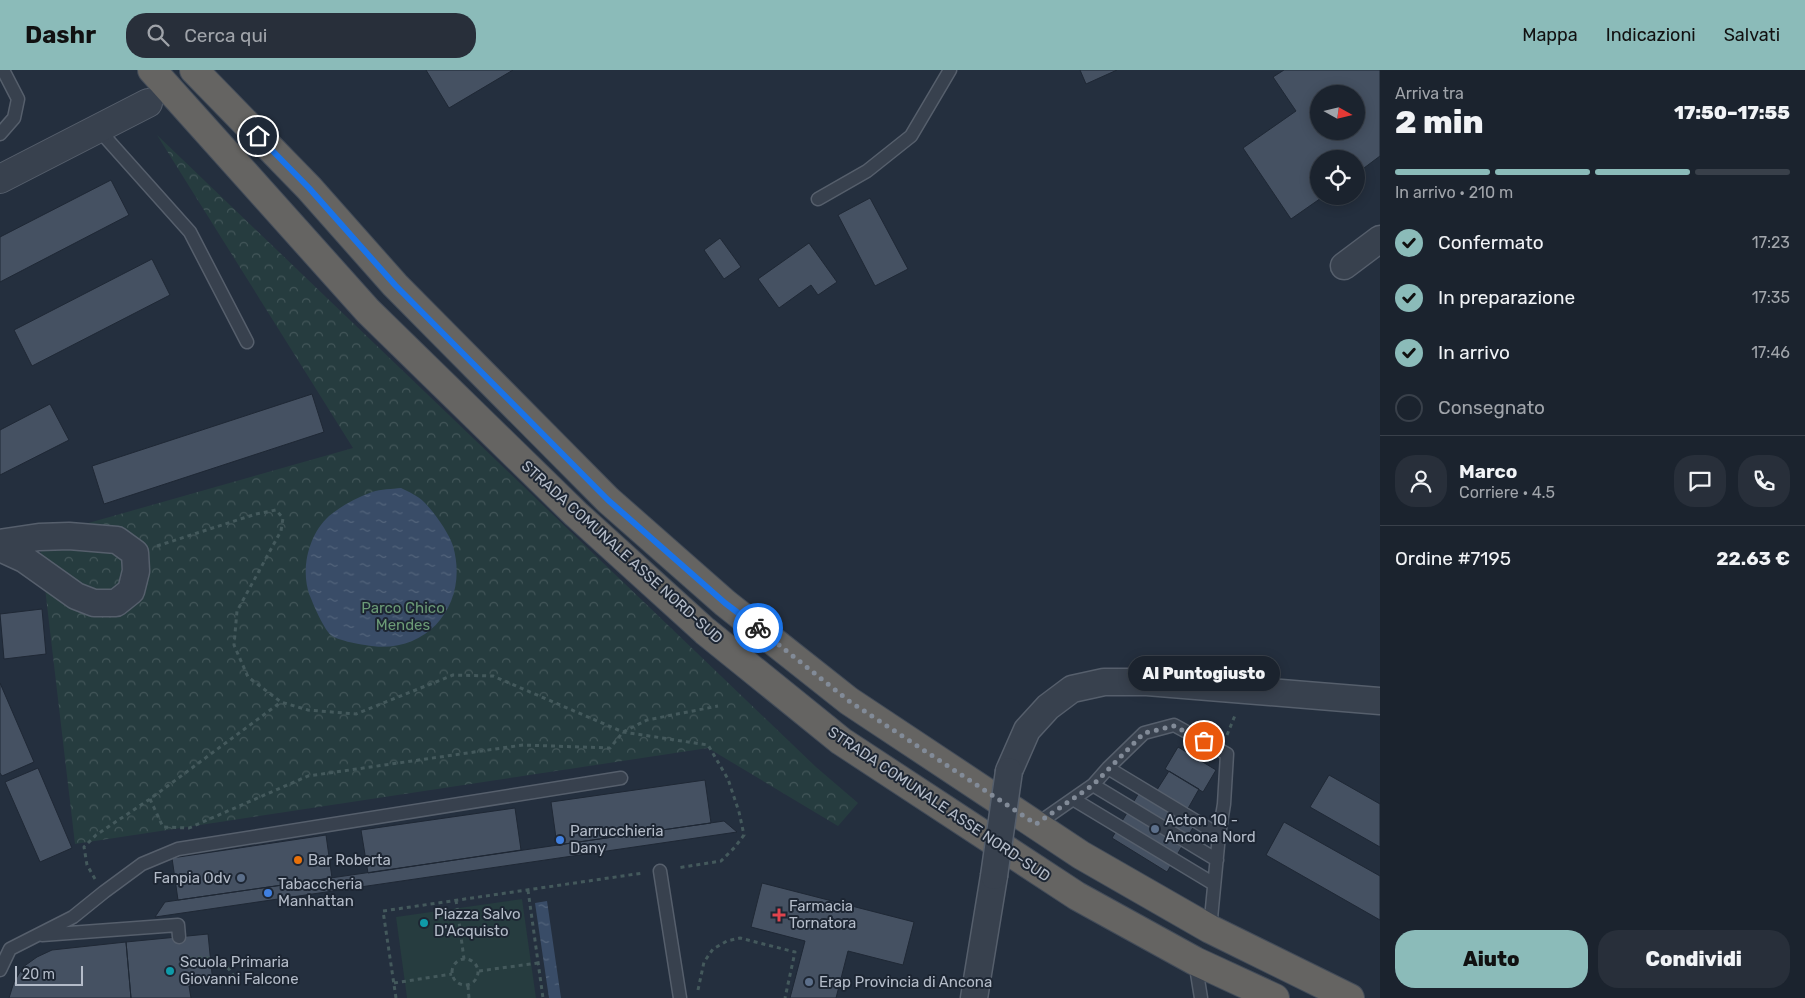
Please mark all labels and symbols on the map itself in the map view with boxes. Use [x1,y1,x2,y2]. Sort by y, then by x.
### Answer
north arrow [1310,85,1365,140]
pin [237,115,279,157]
street label: STRADA COMUNALE ASSE NORD-SUD [518,457,726,647]
park label: Parco Chico Mendes [361,599,445,634]
courier [733,603,783,653]
callout: Al Puntogiusto [1128,656,1280,691]
pin [1183,720,1225,762]
street label: STRADA COMUNALE ASSE NORD-SUD [824,723,1054,885]
place label: Acton 1Q - Ancona Nord [1165,811,1256,846]
place label: Parrucchieria Dany [570,822,664,857]
marker: Acton 1Q - Ancona Nord [1149,823,1161,835]
marker: Parrucchieria Dany [554,834,566,846]
place label: Bar Roberta [308,851,391,869]
marker: Bar Roberta [292,854,304,866]
place label: Fanpia Odv [153,869,231,887]
marker: Fanpia Odv [235,872,247,884]
place label: Tabaccheria Manhattan [278,875,363,910]
marker: Tabaccheria Manhattan [262,887,274,899]
place label: Farmacia Tornatora [789,897,856,932]
place label: Piazza Salvo D'Acquisto [434,905,521,940]
marker: Farmacia Tornatora [773,909,785,921]
marker: Piazza Salvo D'Acquisto [418,917,430,929]
place label: Scuola Primaria Giovanni Falcone [180,953,299,988]
scale bar [15,963,82,986]
marker: Scuola Primaria Giovanni Falcone [164,965,176,977]
place label: Erap Provincia di Ancona [819,973,992,991]
marker: Erap Provincia di Ancona [803,976,815,988]

